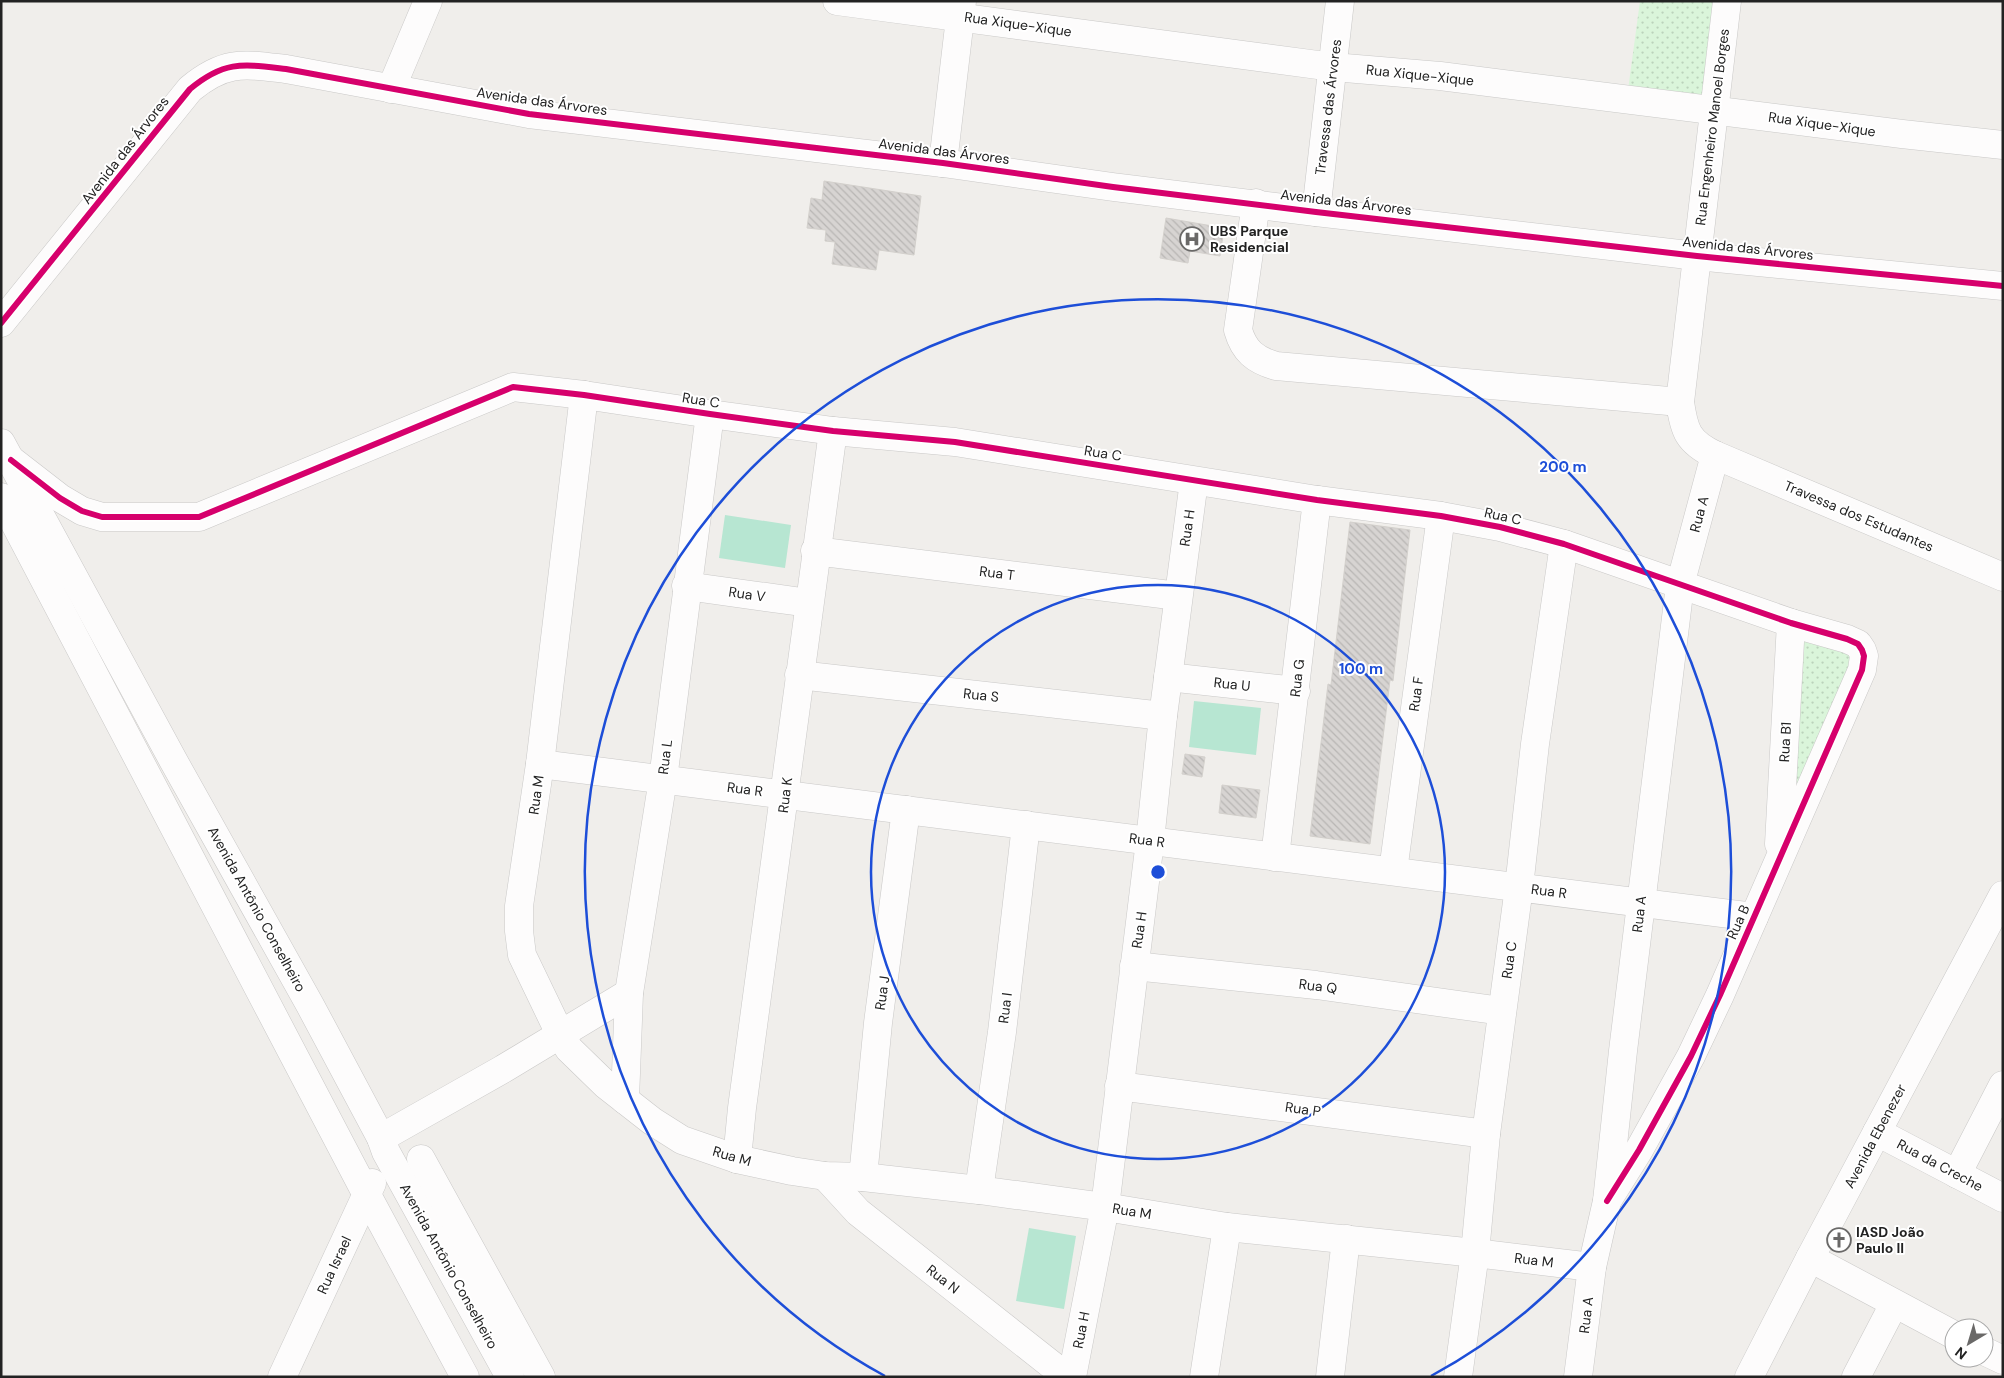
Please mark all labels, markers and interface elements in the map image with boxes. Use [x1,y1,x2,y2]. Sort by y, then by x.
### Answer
street label: Rua Xique-Xique [963,8,1073,40]
street label: Rua Engenheiro Manoel Borges [1691,28,1733,226]
street label: Travessa das Árvores [1311,38,1345,176]
street label: Rua Xique-Xique [1365,60,1475,90]
street label: Avenida das Árvores [475,83,609,119]
street label: Avenida das Árvores [77,92,173,208]
street label: Rua Xique-Xique [1767,108,1877,140]
street label: Avenida das Árvores [877,134,1011,168]
street label: Avenida das Árvores [1279,185,1413,219]
place label: UBS Parque Residencial [1210,222,1289,256]
hospital icon: UBS Parque Residencial [1179,226,1205,252]
street label: Avenida das Árvores [1681,232,1815,264]
street label: Rua C [681,388,721,412]
street label: Rua C [1083,441,1123,465]
text: 200 m [1539,457,1587,477]
street label: Travessa dos Estudantes [1782,476,1936,556]
street label: Rua A [1686,494,1712,534]
street label: Rua C [1483,503,1523,529]
street label: Rua H [1175,508,1199,548]
street label: Rua T [978,562,1016,584]
street label: Rua V [727,583,767,606]
street label: Rua G [1286,658,1308,698]
text: 100 m [1339,659,1383,679]
street label: Rua U [1213,673,1251,695]
street label: Rua F [1405,675,1427,713]
street label: Rua S [962,684,1000,706]
street label: Rua B1 [1775,721,1795,763]
street label: Rua L [654,739,676,775]
street label: Rua M [524,774,548,816]
street label: Rua K [774,776,796,814]
street label: Rua R [726,778,764,800]
street label: Avenida Antônio Conselheiro [204,823,310,995]
street label: Rua R [1128,829,1166,851]
centre of rings [1149,863,1167,881]
street label: Rua R [1530,880,1568,902]
street label: Rua A [1628,895,1650,933]
street label: Rua B [1722,902,1754,942]
street label: Rua H [1127,910,1151,950]
street label: Rua C [1497,940,1521,980]
street label: Rua J [871,975,893,1011]
street label: Rua Q [1298,975,1338,997]
street label: Rua I [994,992,1016,1024]
street label: Avenida Ebenezer [1840,1081,1910,1191]
street label: Rua P [1284,1098,1322,1120]
street label: Rua da Creche [1894,1135,1986,1195]
street label: Rua M [711,1142,753,1170]
street label: Avenida Antônio Conselheiro [396,1180,502,1352]
street label: Rua M [1111,1199,1153,1223]
place label: IASD João Paulo II [1856,1223,1924,1257]
church icon: IASD João Paulo II [1826,1227,1852,1253]
street label: Rua Israel [313,1233,355,1297]
street label: Rua M [1513,1249,1555,1271]
street label: Rua N [923,1260,963,1298]
street label: Rua A [1575,1296,1597,1334]
street label: Rua H [1069,1310,1093,1350]
north arrow [1944,1318,1994,1368]
text: N [1951,1343,1971,1363]

